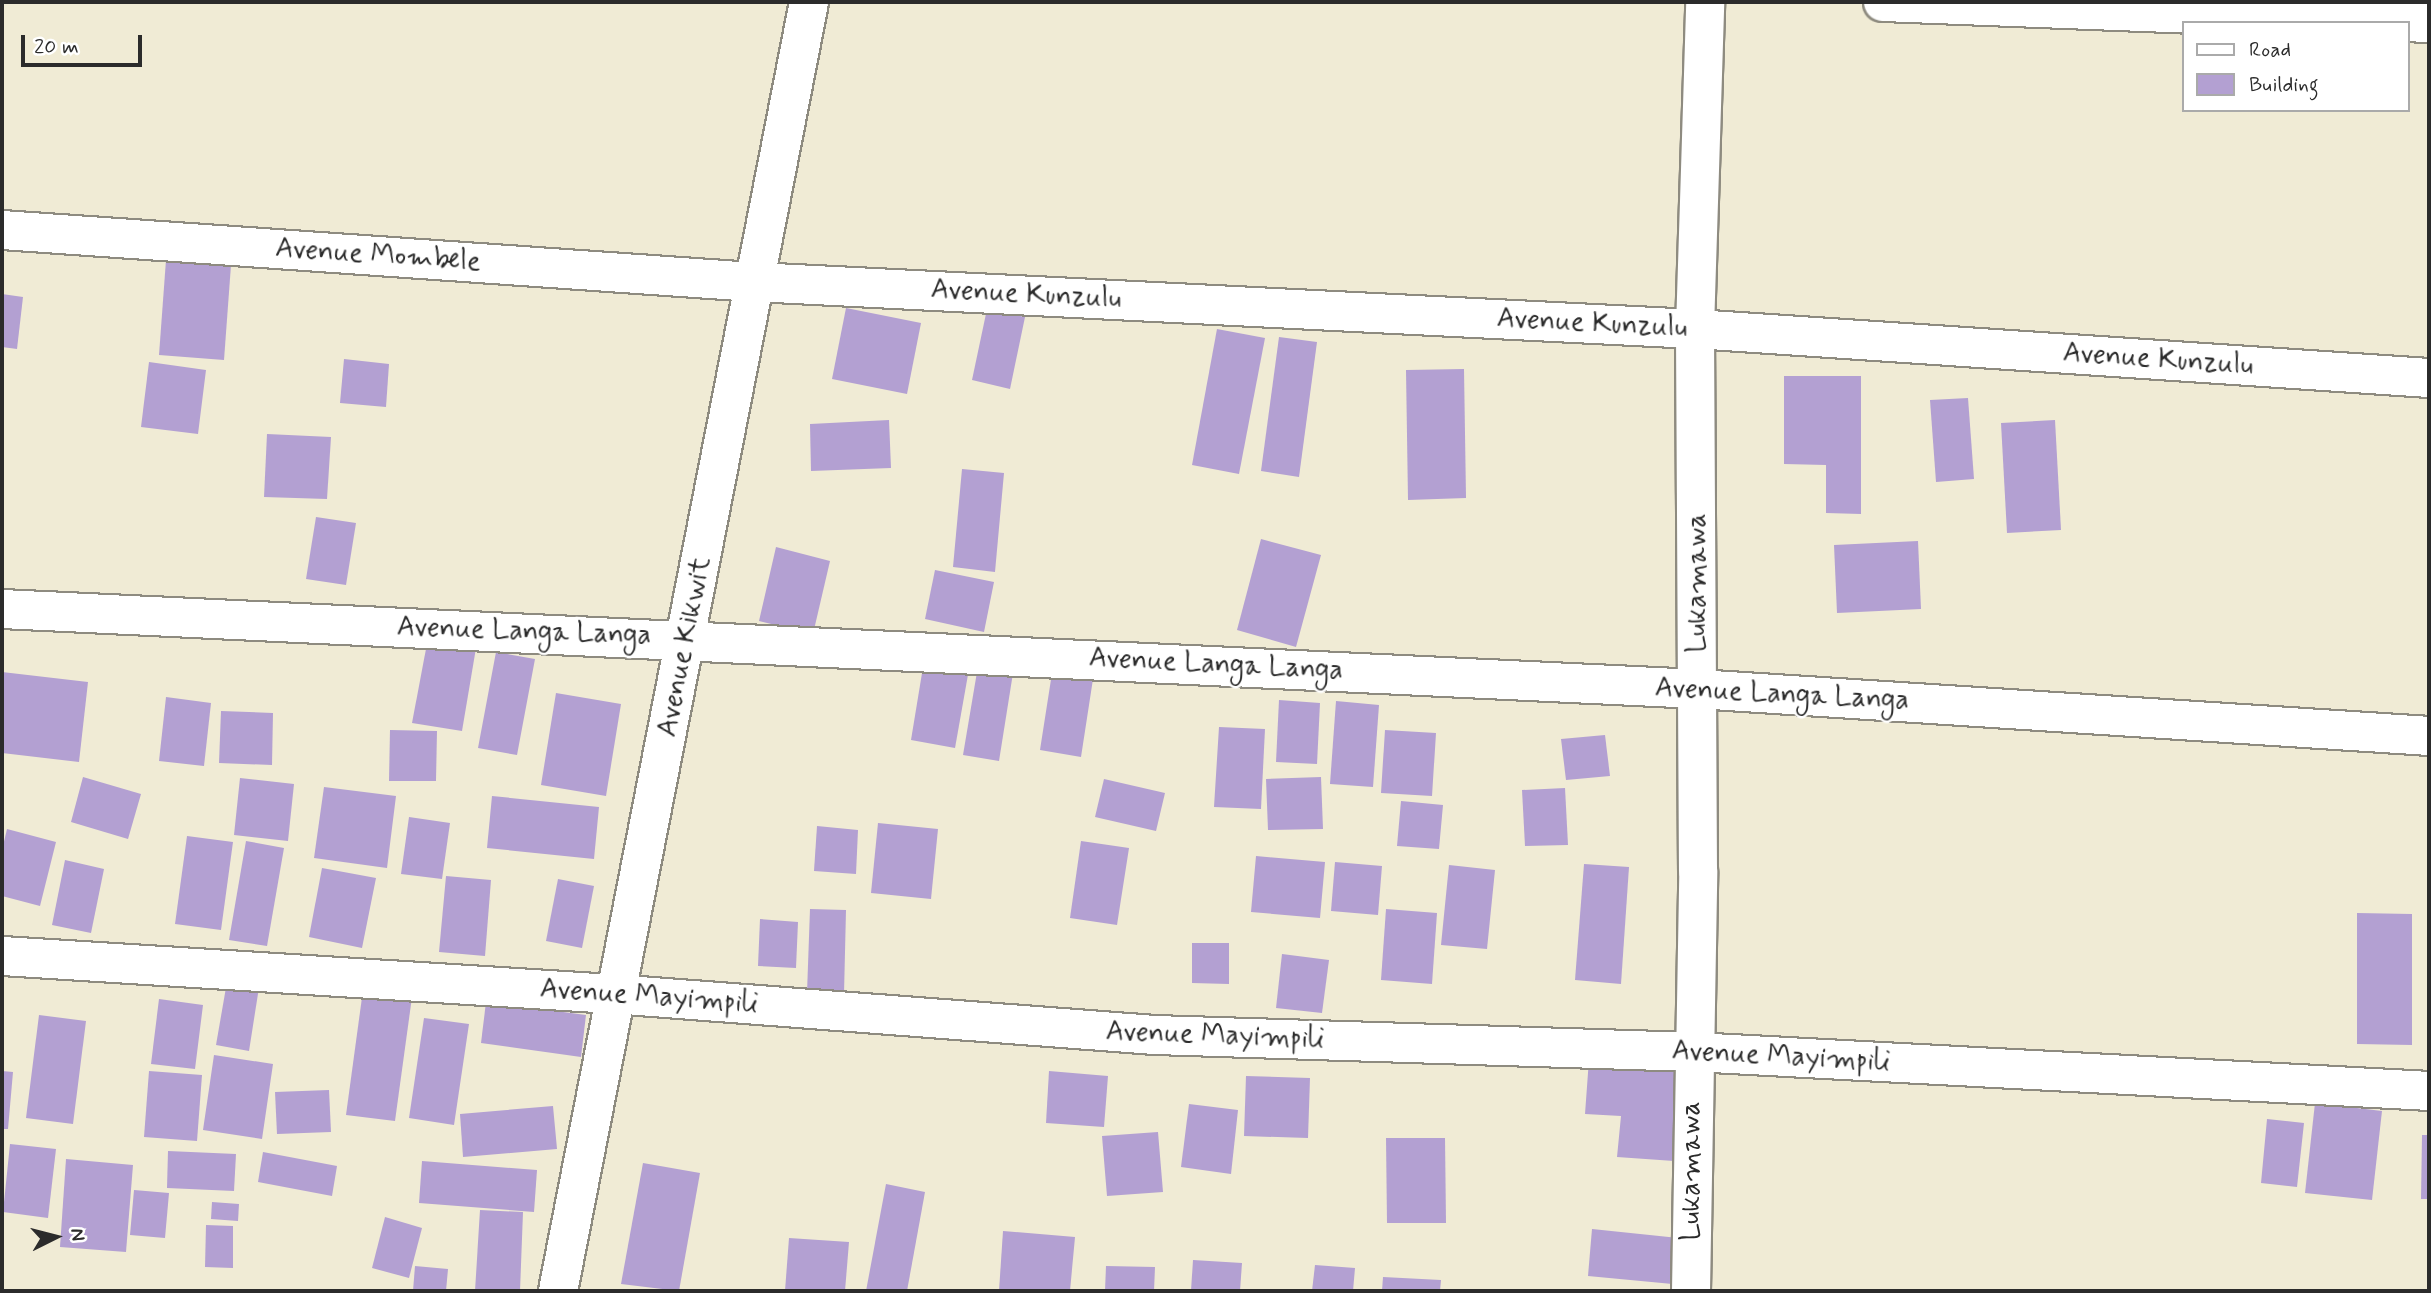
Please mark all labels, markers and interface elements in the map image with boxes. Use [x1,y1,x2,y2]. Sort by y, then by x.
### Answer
scale bar [24,21,145,65]
legend [2182,21,2410,112]
text: 20 m [34,33,79,61]
text: Road [2249,36,2291,64]
text: Building [2249,71,2319,99]
street label: Avenue Mombele [274,232,482,280]
street label: Avenue Kunzulu [930,273,1122,317]
street label: Avenue Kunzulu [1496,302,1688,346]
street label: Avenue Kunzulu [2062,337,2254,383]
street label: Lukamawa [1681,513,1715,653]
street label: Avenue Kikwit [651,554,719,740]
street label: Avenue Langa Langa [397,611,651,653]
street label: Avenue Langa Langa [1089,642,1343,688]
street label: Avenue Langa Langa [1655,672,1909,718]
street label: Avenue Mayimpili [538,973,760,1021]
street label: Avenue Mayimpili [1105,1015,1325,1057]
street label: Avenue Mayimpili [1671,1034,1891,1080]
street label: Lukamawa [1675,1101,1709,1241]
north arrow [21,1202,91,1272]
text: N [64,1227,90,1242]

